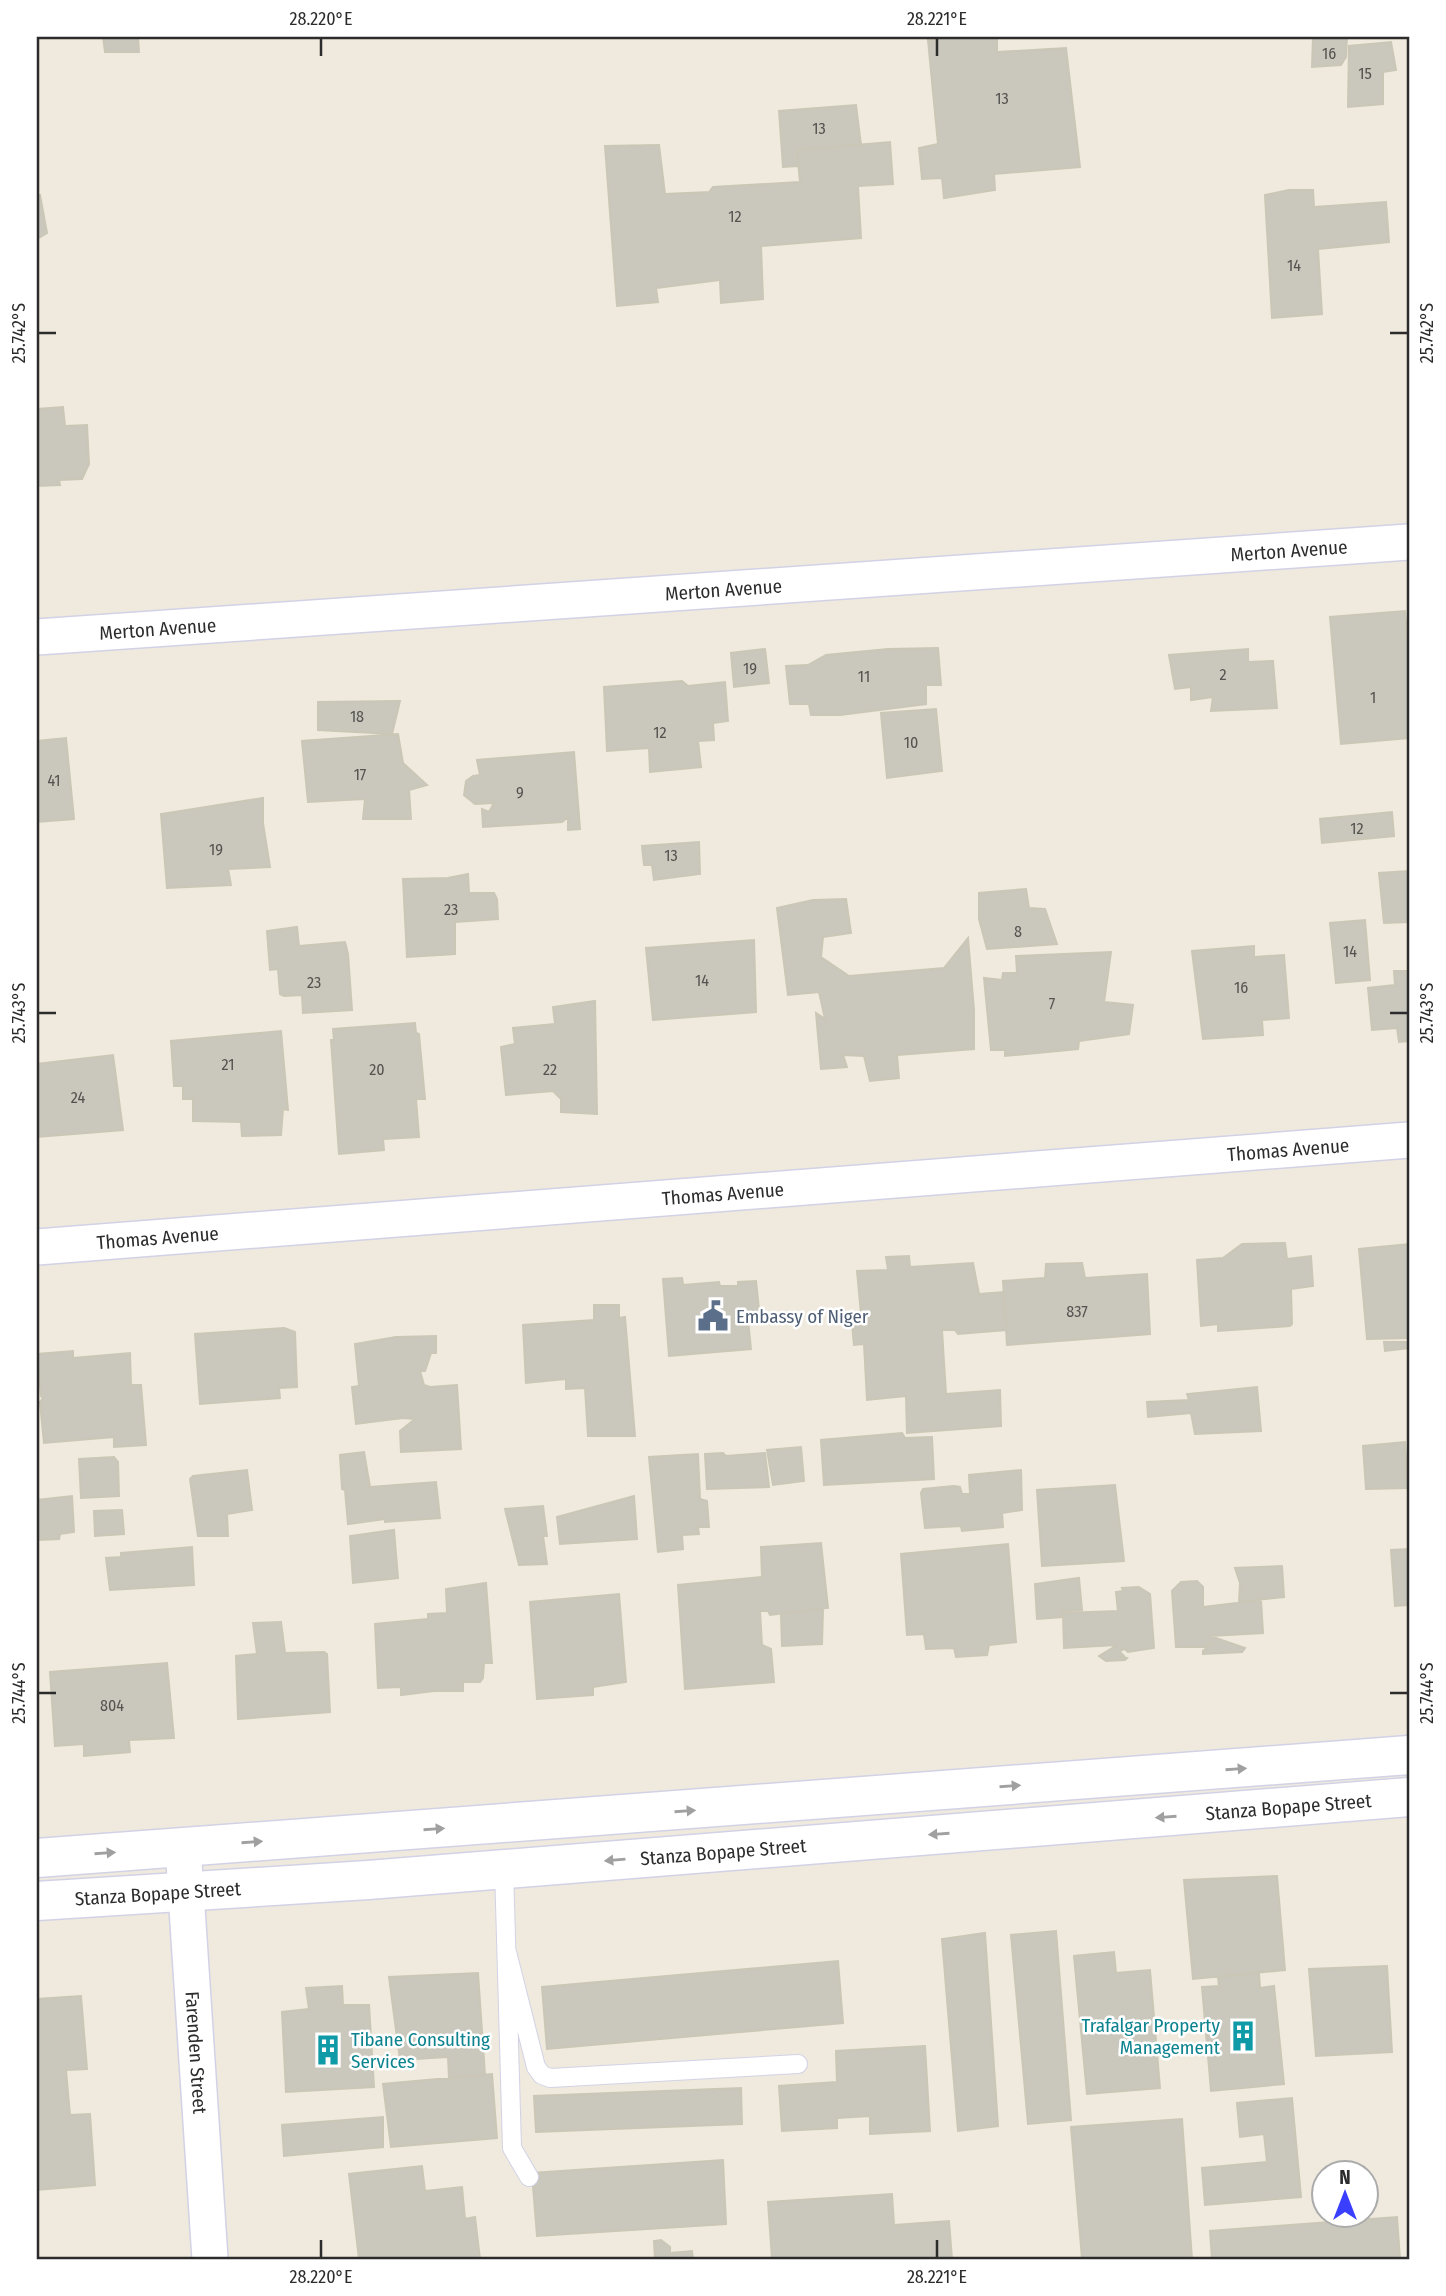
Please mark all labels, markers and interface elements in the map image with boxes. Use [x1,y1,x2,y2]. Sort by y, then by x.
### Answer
text: 28.220°E [290,8,352,30]
text: 28.221°E [907,8,967,30]
house number: 16 [1322,44,1336,63]
house number: 15 [1358,64,1372,83]
house number: 13 [995,89,1009,108]
house number: 13 [812,119,826,138]
house number: 12 [728,207,742,226]
house number: 14 [1287,256,1301,275]
text: 25.742°S [8,303,30,363]
text: 25.742°S [1416,303,1438,363]
street label: Merton Avenue [1230,535,1348,566]
street label: Merton Avenue [664,574,783,605]
street label: Merton Avenue [99,613,217,644]
house number: 19 [743,659,757,678]
house number: 2 [1219,665,1227,684]
house number: 11 [858,667,870,686]
house number: 1 [1370,688,1376,707]
house number: 18 [350,707,364,726]
house number: 12 [653,723,667,742]
house number: 10 [904,733,918,752]
house number: 17 [354,765,367,784]
house number: 41 [47,771,61,790]
house number: 9 [516,783,524,802]
house number: 12 [1350,819,1364,838]
house number: 19 [209,840,223,859]
house number: 13 [664,846,678,865]
house number: 23 [444,900,458,919]
house number: 8 [1014,922,1022,941]
house number: 14 [1343,942,1357,961]
house number: 14 [695,971,709,990]
house number: 23 [307,973,321,992]
house number: 16 [1234,978,1248,997]
text: 25.743°S [8,983,30,1043]
text: 25.743°S [1416,983,1438,1043]
house number: 7 [1049,994,1056,1013]
house number: 21 [222,1055,234,1074]
house number: 20 [369,1060,385,1079]
house number: 22 [543,1060,557,1079]
house number: 24 [71,1088,85,1107]
street label: Thomas Avenue [1226,1133,1350,1166]
street label: Thomas Avenue [661,1177,785,1210]
street label: Thomas Avenue [96,1221,220,1254]
public building icon: Embassy of Niger [696,1299,730,1333]
house number: 837 [1066,1302,1088,1321]
place label: Embassy of Niger [736,1305,869,1328]
text: 25.744°S [8,1662,30,1724]
text: 25.744°S [1416,1662,1438,1724]
house number: 804 [100,1696,124,1715]
one-way arrow [1226,1763,1248,1774]
one-way arrow [999,1780,1021,1791]
street label: Stanza Bopape Street [1205,1788,1373,1825]
one-way arrow [674,1805,696,1816]
one-way arrow [1155,1812,1177,1823]
one-way arrow [423,1823,445,1834]
one-way arrow [928,1829,950,1840]
street label: Stanza Bopape Street [639,1834,808,1870]
one-way arrow [241,1836,263,1847]
one-way arrow [94,1847,116,1858]
one-way arrow [604,1855,626,1866]
street label: Stanza Bopape Street [74,1877,242,1910]
street label: Farenden Street [181,1991,212,2115]
place label: Trafalgar Property Management [1081,2014,1221,2059]
building icon: Trafalgar Property Management [1226,2019,1260,2053]
place label: Tibane Consulting Services [351,2028,490,2073]
building icon: Tibane Consulting Services [311,2033,345,2067]
north arrow [1310,2160,1380,2230]
text: N [1339,2166,1351,2189]
text: 28.220°E [290,2266,352,2288]
text: 28.221°E [907,2266,967,2288]

